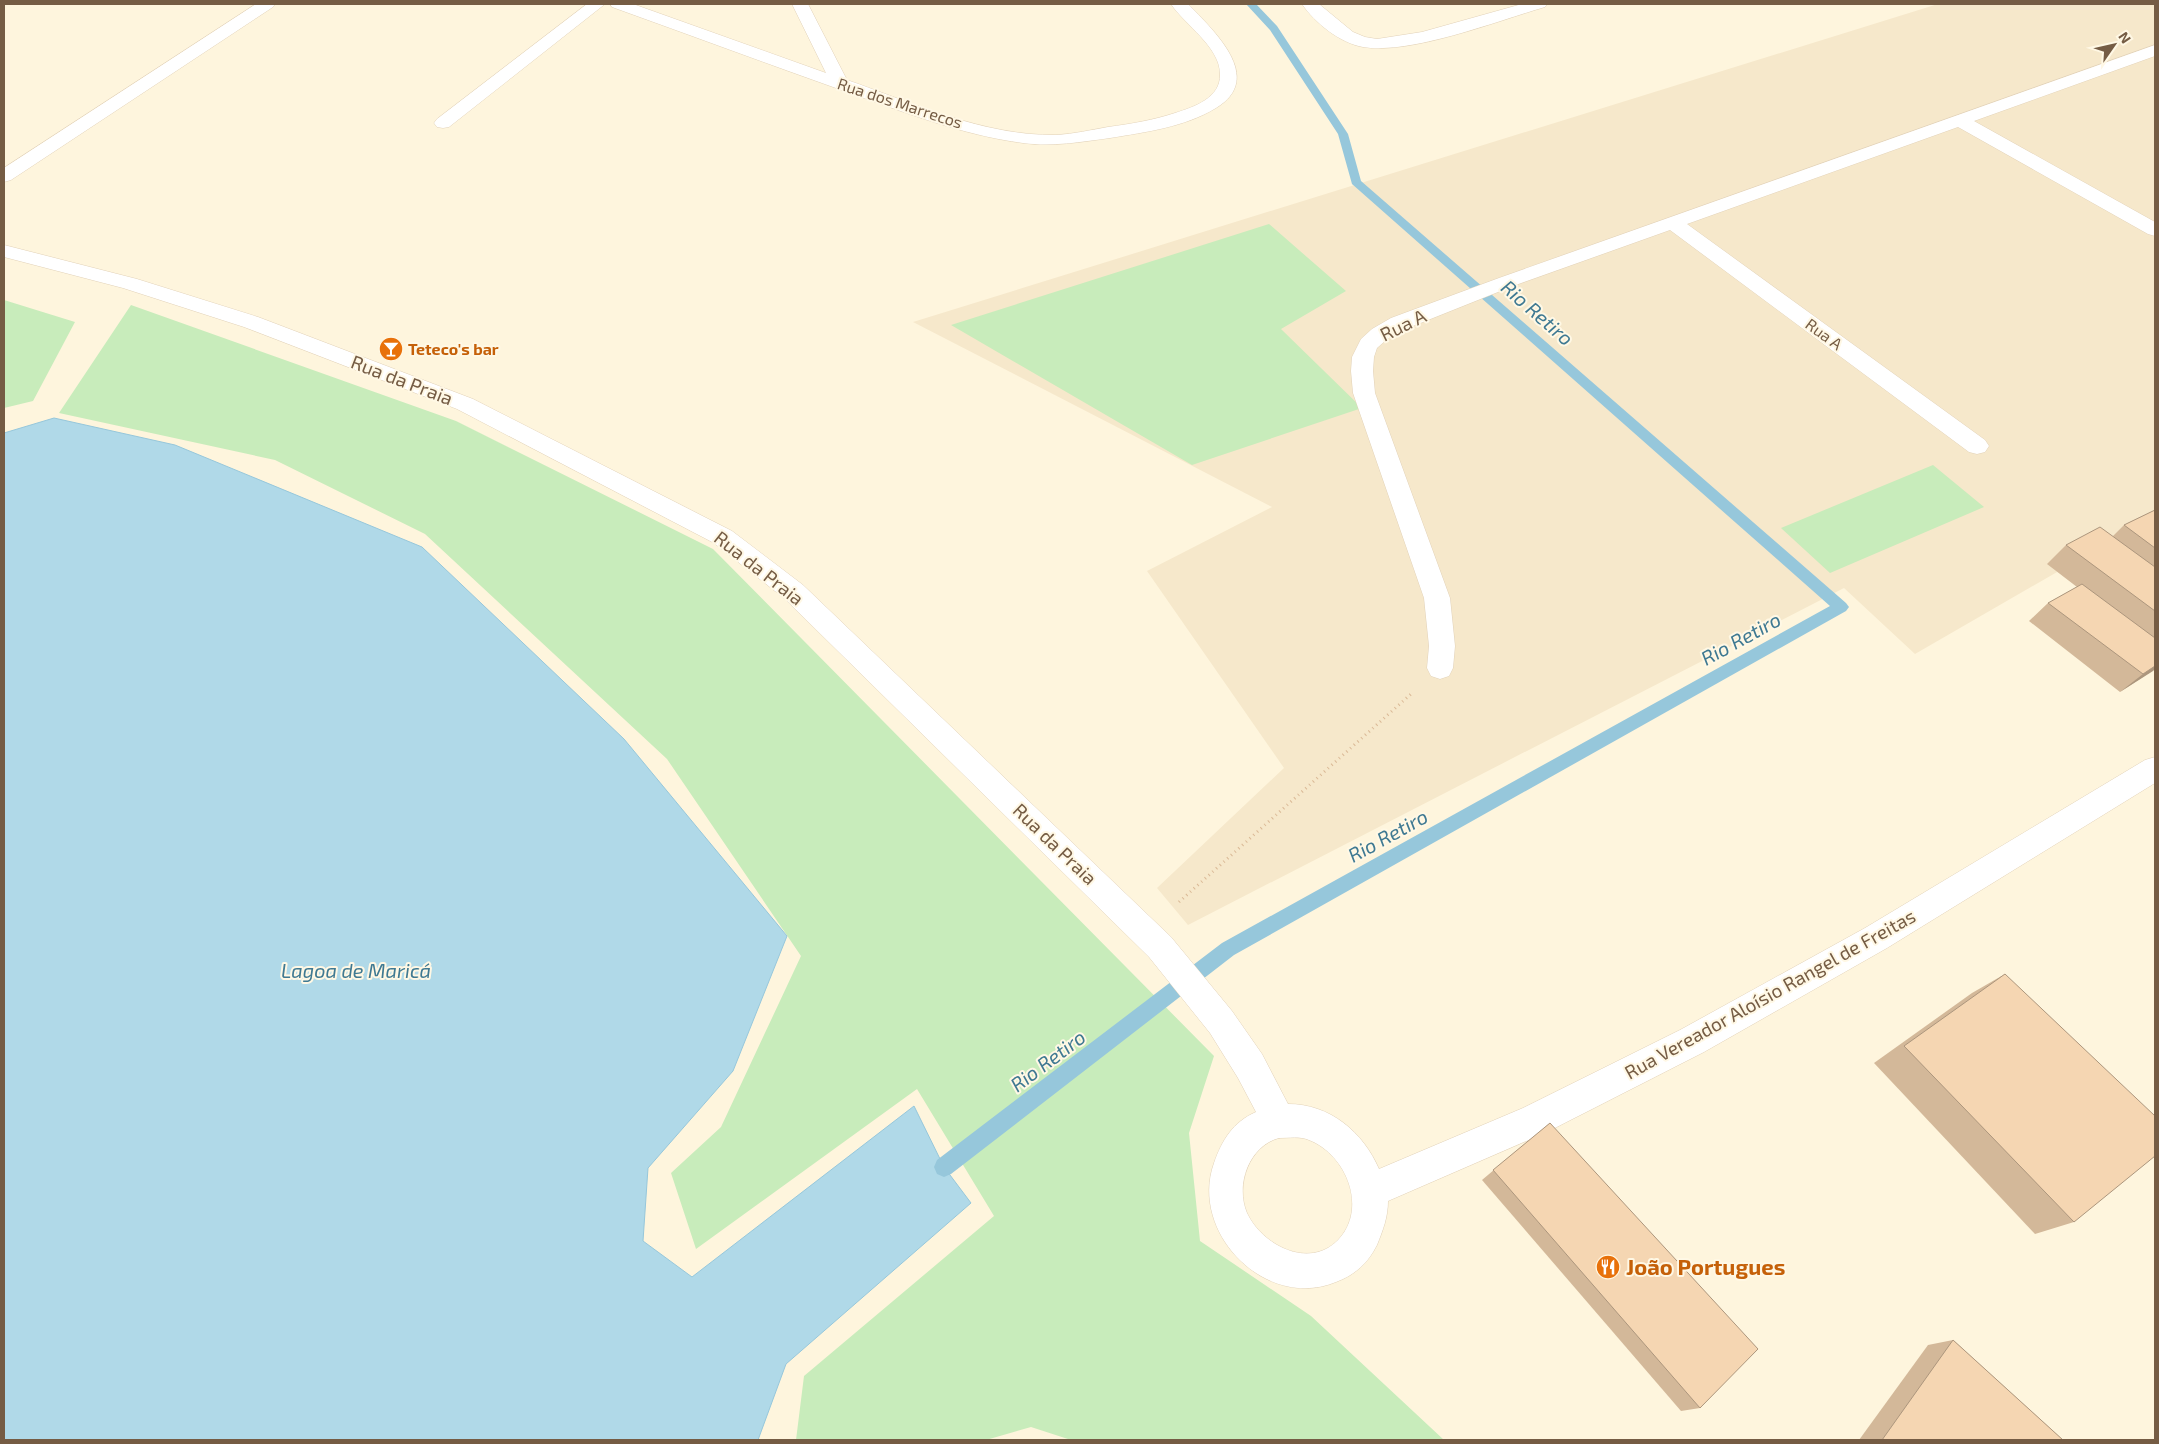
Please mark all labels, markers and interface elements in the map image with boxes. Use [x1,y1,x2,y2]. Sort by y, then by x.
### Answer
north arrow [2089,20,2139,70]
text: N [2115,29,2135,46]
street label: Rua dos Marrecos [835,73,965,132]
water label: Rio Retiro [1497,274,1579,350]
street label: Rua A [1376,303,1430,346]
street label: Rua A [1802,314,1846,353]
bar icon: Teteco's bar [378,336,404,362]
place label: Teteco's bar [408,339,499,358]
street label: Rua da Praia [348,350,456,409]
street label: Rua da Praia [710,526,809,610]
water label: Rio Retiro [1696,606,1785,670]
street label: Rua da Praia [1009,798,1102,889]
water label: Rio Retiro [1343,803,1432,867]
street label: Rua Vereador Aloísio Rangel de Freitas [1620,904,1919,1083]
water label: Lagoa de Maricá [281,958,431,982]
water label: Rio Retiro [1005,1024,1090,1096]
place label: João Portugues [1626,1253,1785,1279]
restaurant icon: João Portugues [1595,1254,1621,1280]

